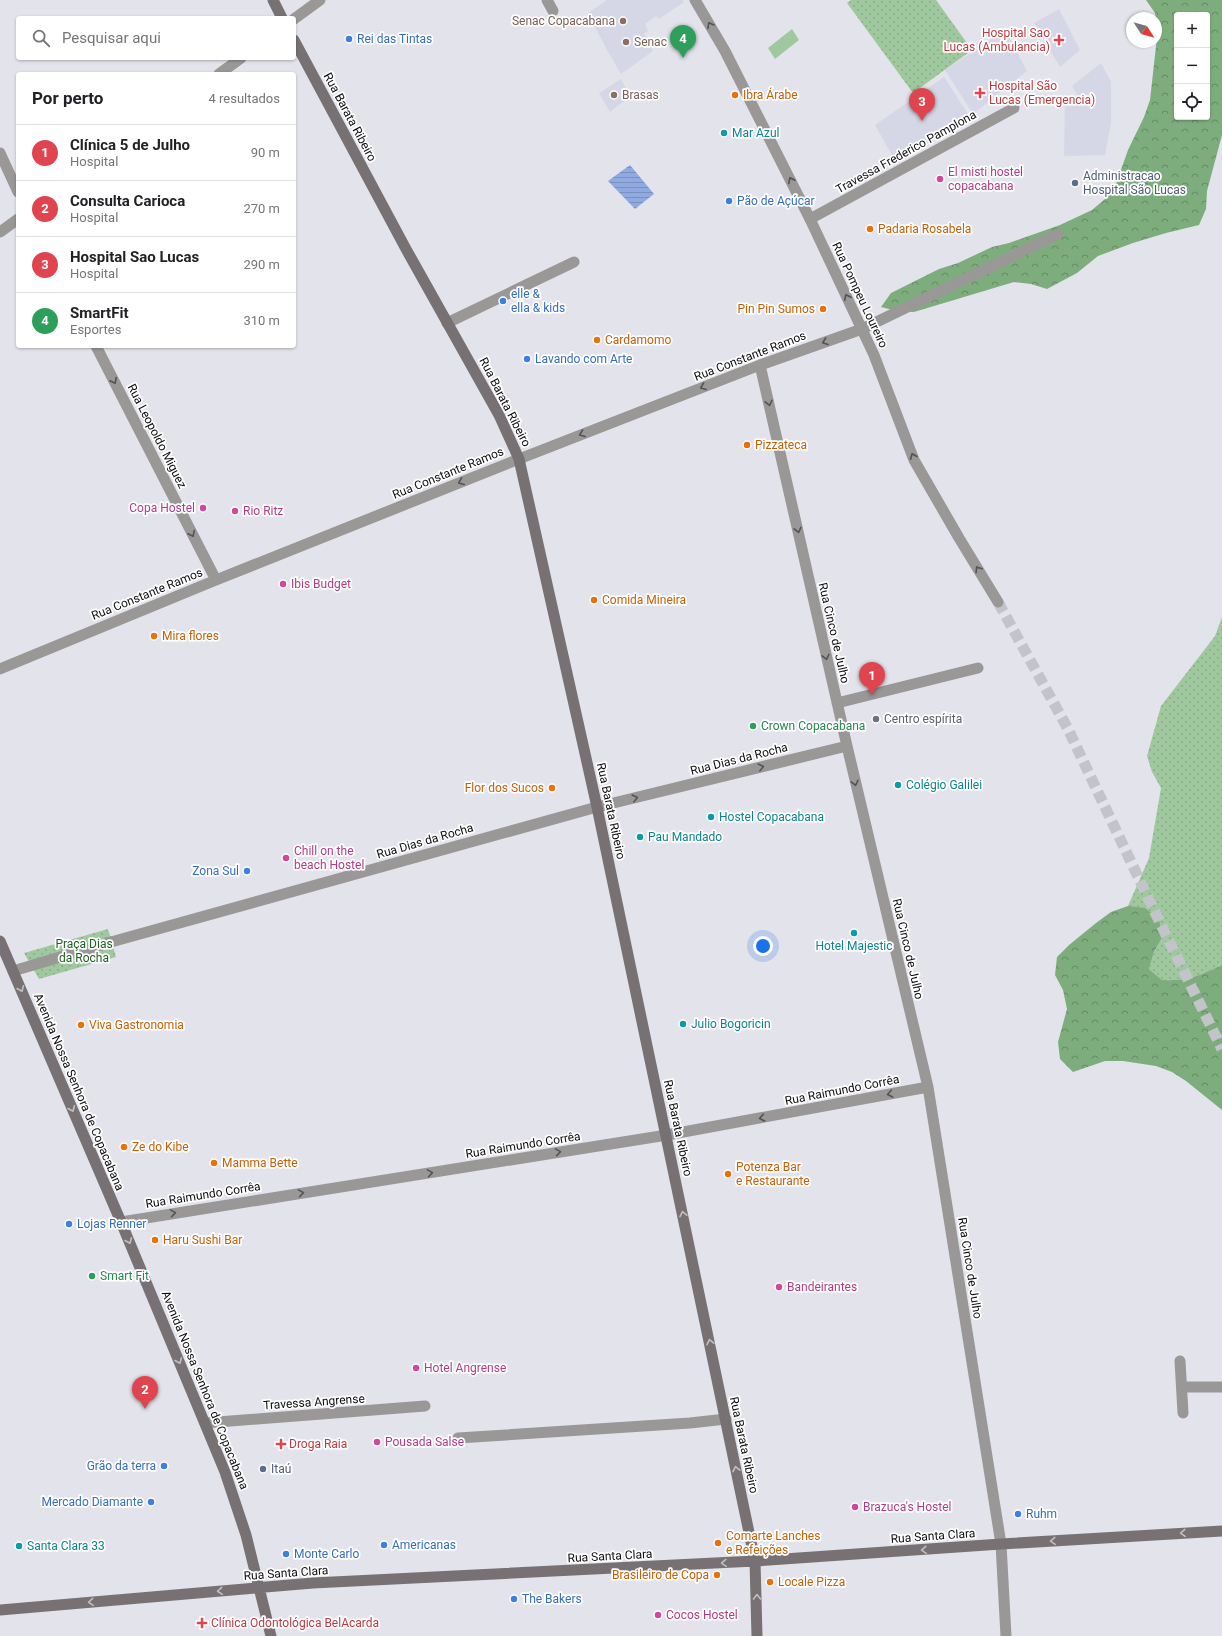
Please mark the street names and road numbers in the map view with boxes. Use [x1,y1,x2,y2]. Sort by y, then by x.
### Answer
street label: Rua Barata Ribeiro [321,70,379,164]
street label: Travessa Frederico Pamplona [833,108,979,196]
street label: Rua Pompeu Loureiro [829,240,891,350]
street label: Rua Constante Ramos [692,328,808,384]
street label: Rua Barata Ribeiro [476,355,534,449]
street label: Rua Leopoldo Miguez [125,381,189,491]
street label: Rua Constante Ramos [390,444,506,502]
street label: Rua Constante Ramos [89,565,205,623]
street label: Rua Cinco de Julho [816,581,852,685]
street label: Rua Dias da Rocha [689,740,789,778]
street label: Rua Barata Ribeiro [594,761,628,861]
street label: Rua Dias da Rocha [375,820,475,862]
street label: Rua Cinco de Julho [890,897,926,1001]
street label: Avenida Nossa Senhora de Copacabana [31,991,127,1193]
street label: Rua Raimundo Corrêa [784,1072,900,1108]
street label: Rua Barata Ribeiro [661,1078,695,1178]
street label: Rua Raimundo Corrêa [464,1129,582,1161]
street label: Rua Raimundo Corrêa [144,1179,262,1211]
street label: Rua Cinco de Julho [955,1216,985,1320]
street label: Avenida Nossa Senhora de Copacabana [159,1289,251,1491]
street label: Travessa Angrense [263,1391,365,1413]
street label: Rua Barata Ribeiro [727,1395,761,1495]
street label: Rua Santa Clara [890,1526,976,1546]
street label: Rua Santa Clara [567,1547,653,1565]
street label: Rua Santa Clara [243,1563,329,1583]

